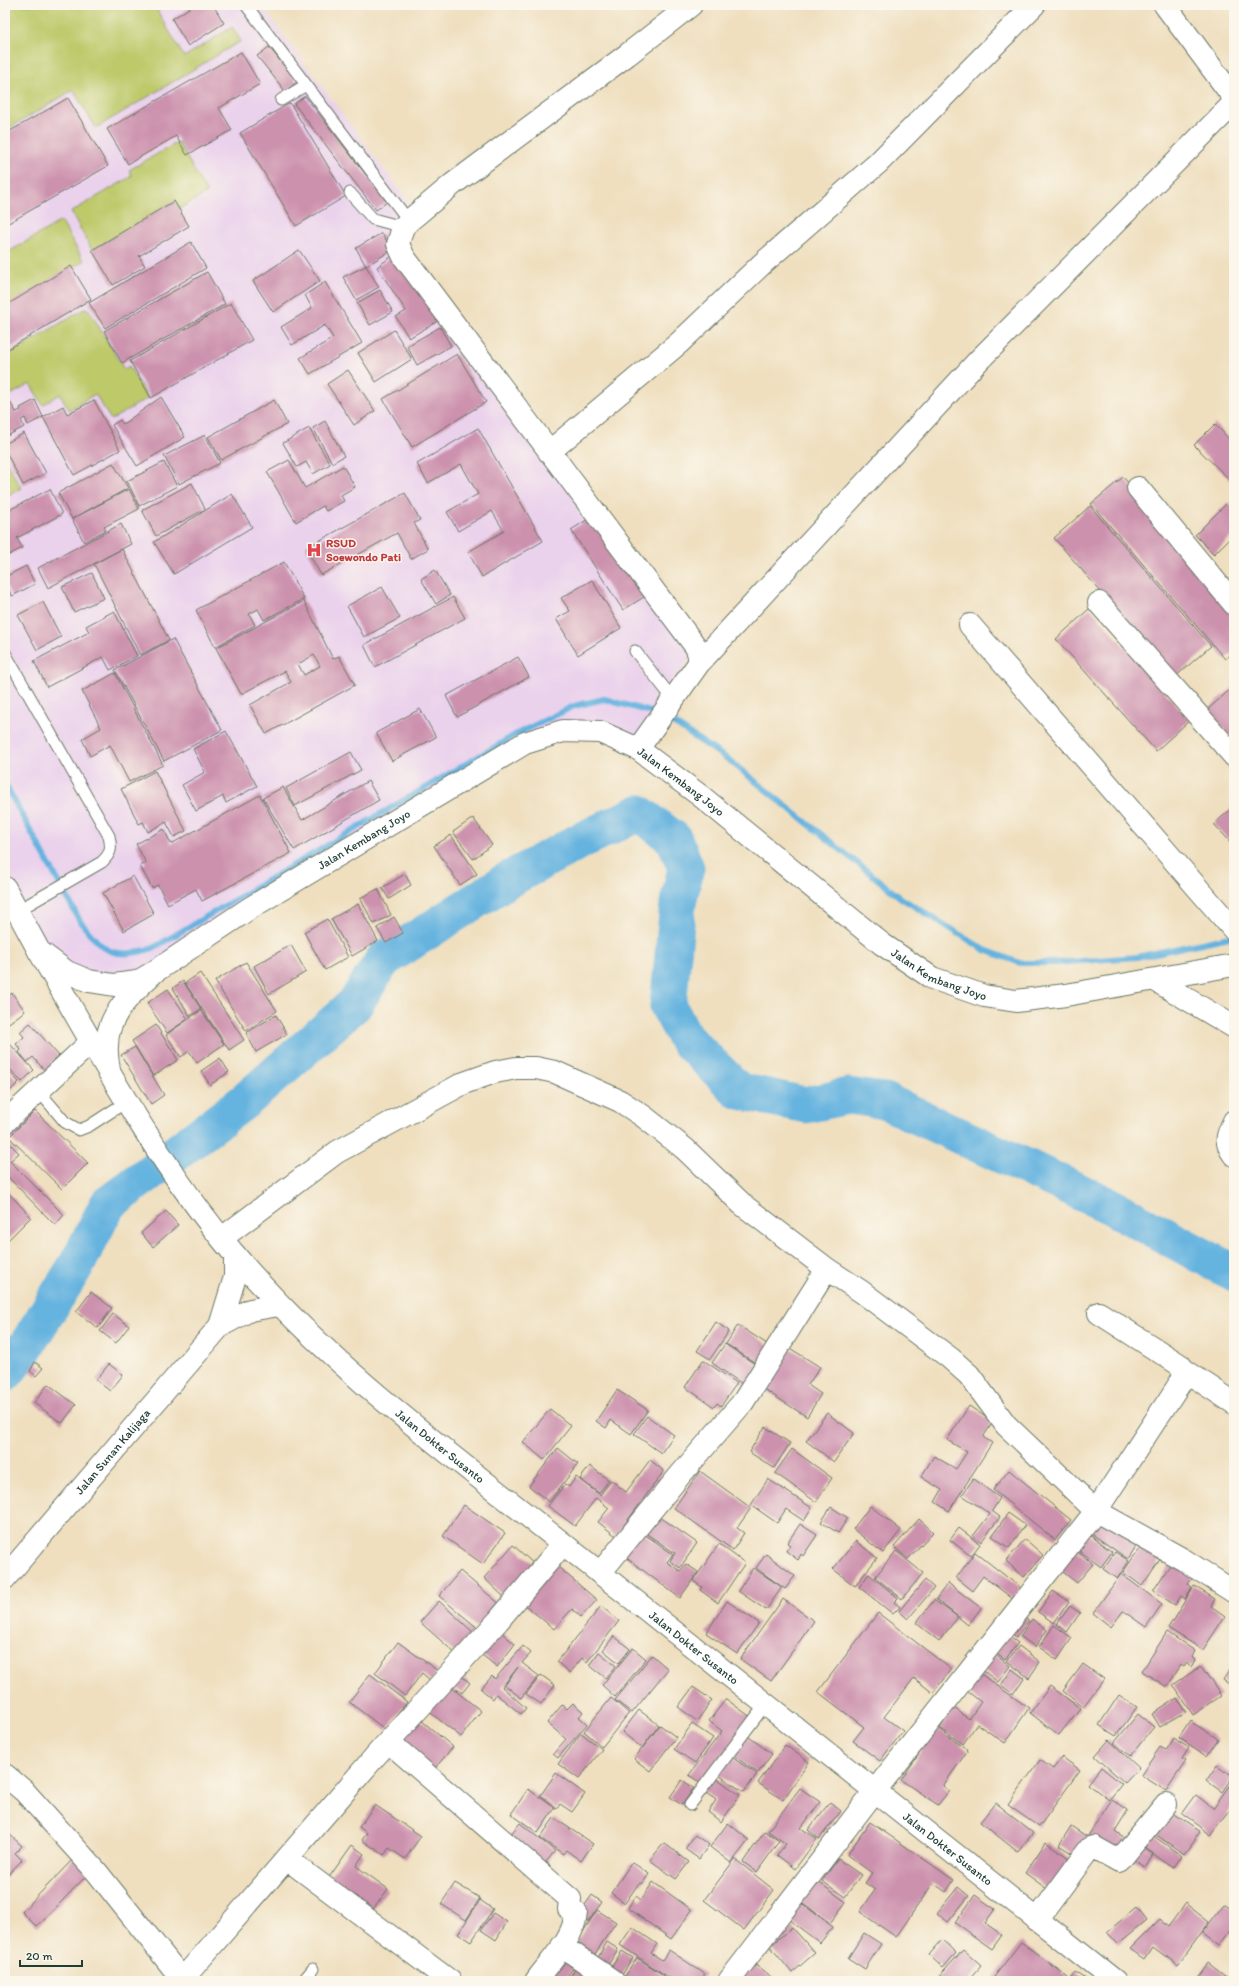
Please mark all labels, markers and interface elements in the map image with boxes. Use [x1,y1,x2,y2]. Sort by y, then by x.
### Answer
place label: RSUD Soewondo Pati [326,536,401,564]
hospital icon: RSUD Soewondo Pati [305,541,323,559]
street label: Jalan Kembang Joyo [635,744,727,819]
street label: Jalan Kembang Joyo [315,806,413,873]
street label: Jalan Kembang Joyo [889,945,989,1003]
street label: Jalan Sunan Kalijaga [72,1406,153,1497]
street label: Jalan Dokter Susanto [393,1406,487,1486]
street label: Jalan Dokter Susanto [646,1608,741,1687]
street label: Jalan Dokter Susanto [900,1809,995,1889]
scale bar [20,1942,82,1968]
text: 20 m [26,1949,53,1963]

